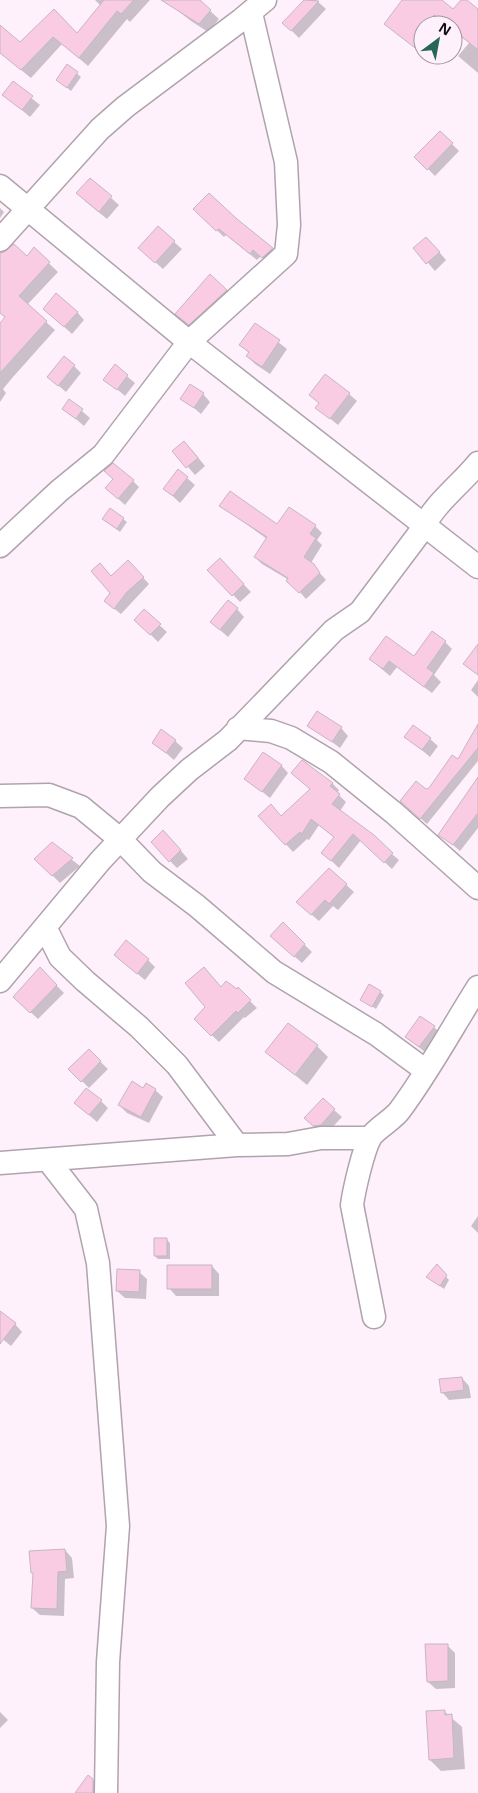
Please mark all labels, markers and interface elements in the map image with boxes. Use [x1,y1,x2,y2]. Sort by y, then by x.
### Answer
north arrow [413,15,463,65]
text: N [435,17,455,40]

